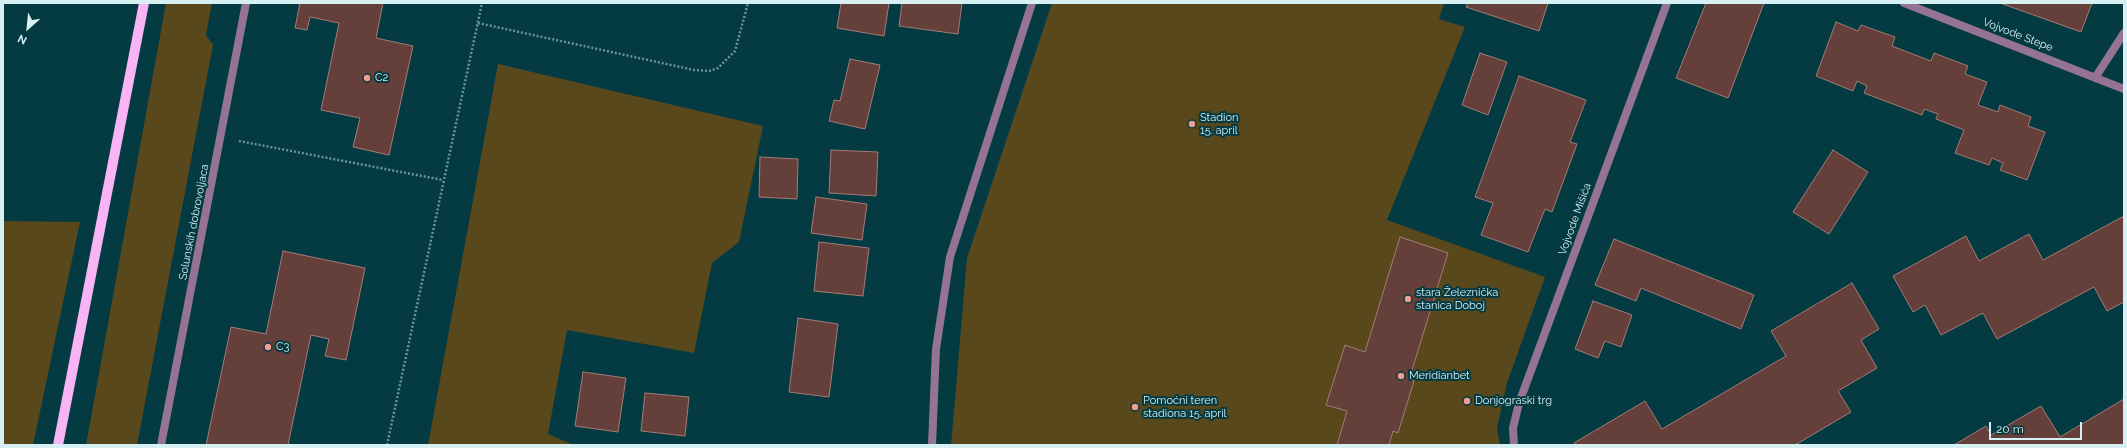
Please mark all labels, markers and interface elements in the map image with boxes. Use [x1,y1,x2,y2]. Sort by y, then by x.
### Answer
north arrow [8,8,48,48]
street label: Vojvode Stepe [1981,16,2055,54]
text: N [16,31,29,47]
place label: C2 [375,71,388,85]
marker: C2 [362,73,372,83]
place label: Stadion 15. april [1200,111,1238,137]
marker: Stadion 15. april [1187,119,1197,129]
street label: Solunskih dobrovoljaca [176,163,212,281]
street label: Vojvode Mišića [1556,181,1594,257]
place label: stara Železnička stanica Doboj [1416,286,1498,312]
marker: stara Železnička stanica Doboj [1403,294,1413,304]
place label: C3 [276,340,289,354]
marker: C3 [263,342,273,352]
place label: Meridianbet [1409,369,1470,383]
marker: Meridianbet [1396,371,1406,381]
place label: Pomoćni teren stadiona 15. april [1143,394,1227,420]
place label: Donjograski trg [1475,394,1552,408]
marker: Donjograski trg [1462,396,1472,406]
marker: Pomoćni teren stadiona 15. april [1130,402,1140,412]
scale bar [1991,414,2084,440]
text: 20 m [1996,422,2024,436]

